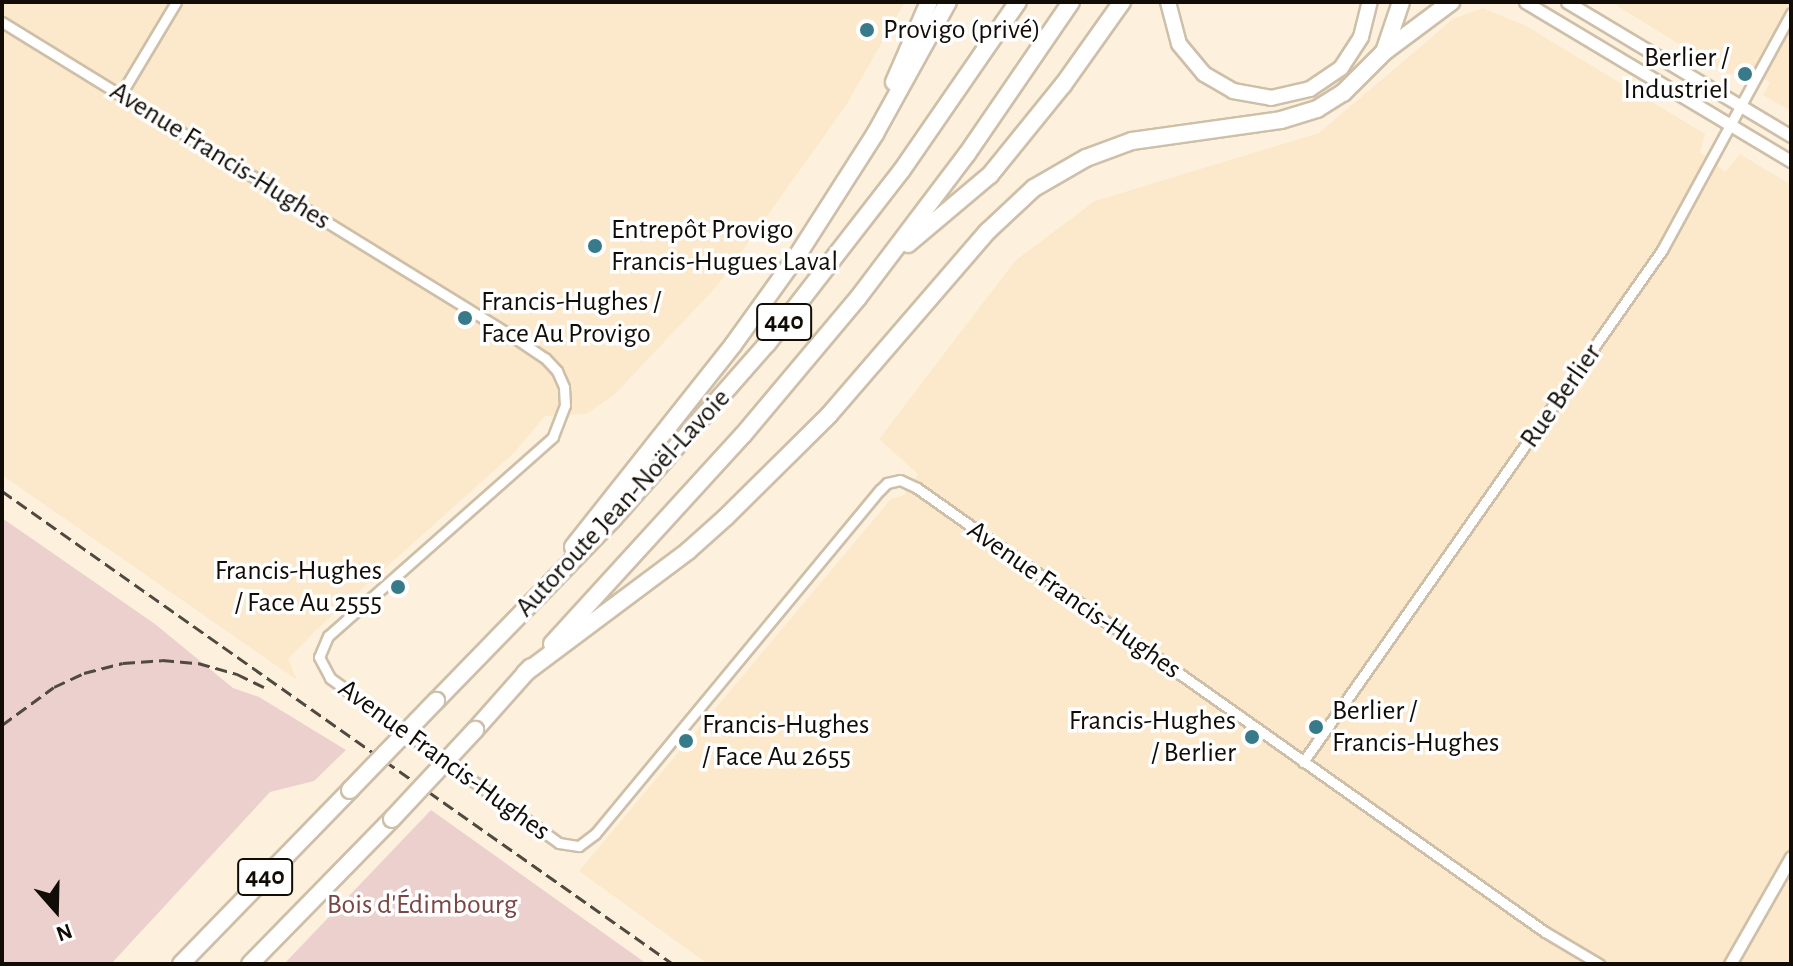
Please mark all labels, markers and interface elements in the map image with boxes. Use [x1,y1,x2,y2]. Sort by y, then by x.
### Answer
place label: Provigo (privé) [883,13,1041,47]
marker: Provigo (privé) [858,21,876,39]
place label: Berlier / Industriel [1624,41,1729,107]
marker: Berlier / Industriel [1736,65,1754,83]
street label: Avenue Francis-Hughes [104,75,336,237]
place label: Entrepôt Provigo Francis-Hugues Laval [611,213,838,279]
marker: Entrepôt Provigo Francis-Hugues Laval [586,237,604,255]
place label: Francis-Hughes / Face Au Provigo [481,285,661,351]
road number: 440 [756,300,812,344]
marker: Francis-Hughes / Face Au Provigo [456,309,474,327]
street label: Rue Berlier [1513,338,1609,454]
street label: Autoroute Jean-Noël-Lavoie [508,382,738,624]
street label: Avenue Francis-Hughes [961,514,1187,686]
place label: Francis-Hughes / Face Au 2555 [215,554,382,620]
marker: Francis-Hughes / Face Au 2555 [389,578,407,596]
street label: Avenue Francis-Hughes [332,672,556,848]
place label: Berlier / Francis-Hughes [1332,694,1499,760]
place label: Francis-Hughes / Berlier [1069,704,1236,770]
place label: Francis-Hughes / Face Au 2655 [702,708,869,774]
marker: Berlier / Francis-Hughes [1307,718,1325,736]
marker: Francis-Hughes / Berlier [1243,728,1261,746]
marker: Francis-Hughes / Face Au 2655 [677,732,695,750]
road number: 440 [237,855,293,899]
north arrow [16,870,96,950]
park label: Bois d'Édimbourg [327,888,517,922]
text: N [53,920,75,946]

